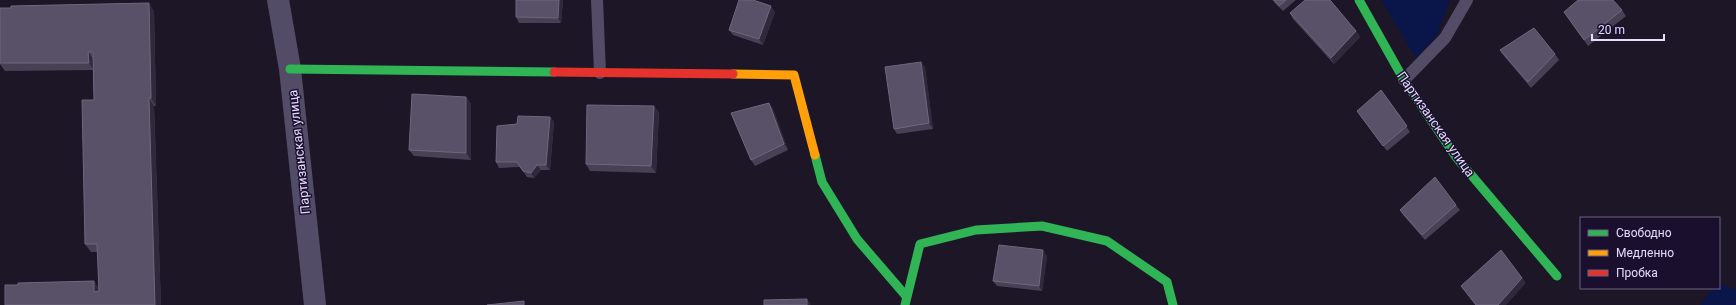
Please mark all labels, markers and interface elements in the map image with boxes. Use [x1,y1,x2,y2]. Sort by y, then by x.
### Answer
scale bar [1592,16,1664,42]
text: 20 m [1598,23,1625,37]
street label: Партизанская улица [1394,68,1478,180]
street label: Партизанская улица [285,89,313,215]
legend [1580,217,1720,289]
text: Свободно [1616,226,1672,240]
text: Медленно [1616,246,1674,260]
text: Пробка [1616,266,1658,280]

